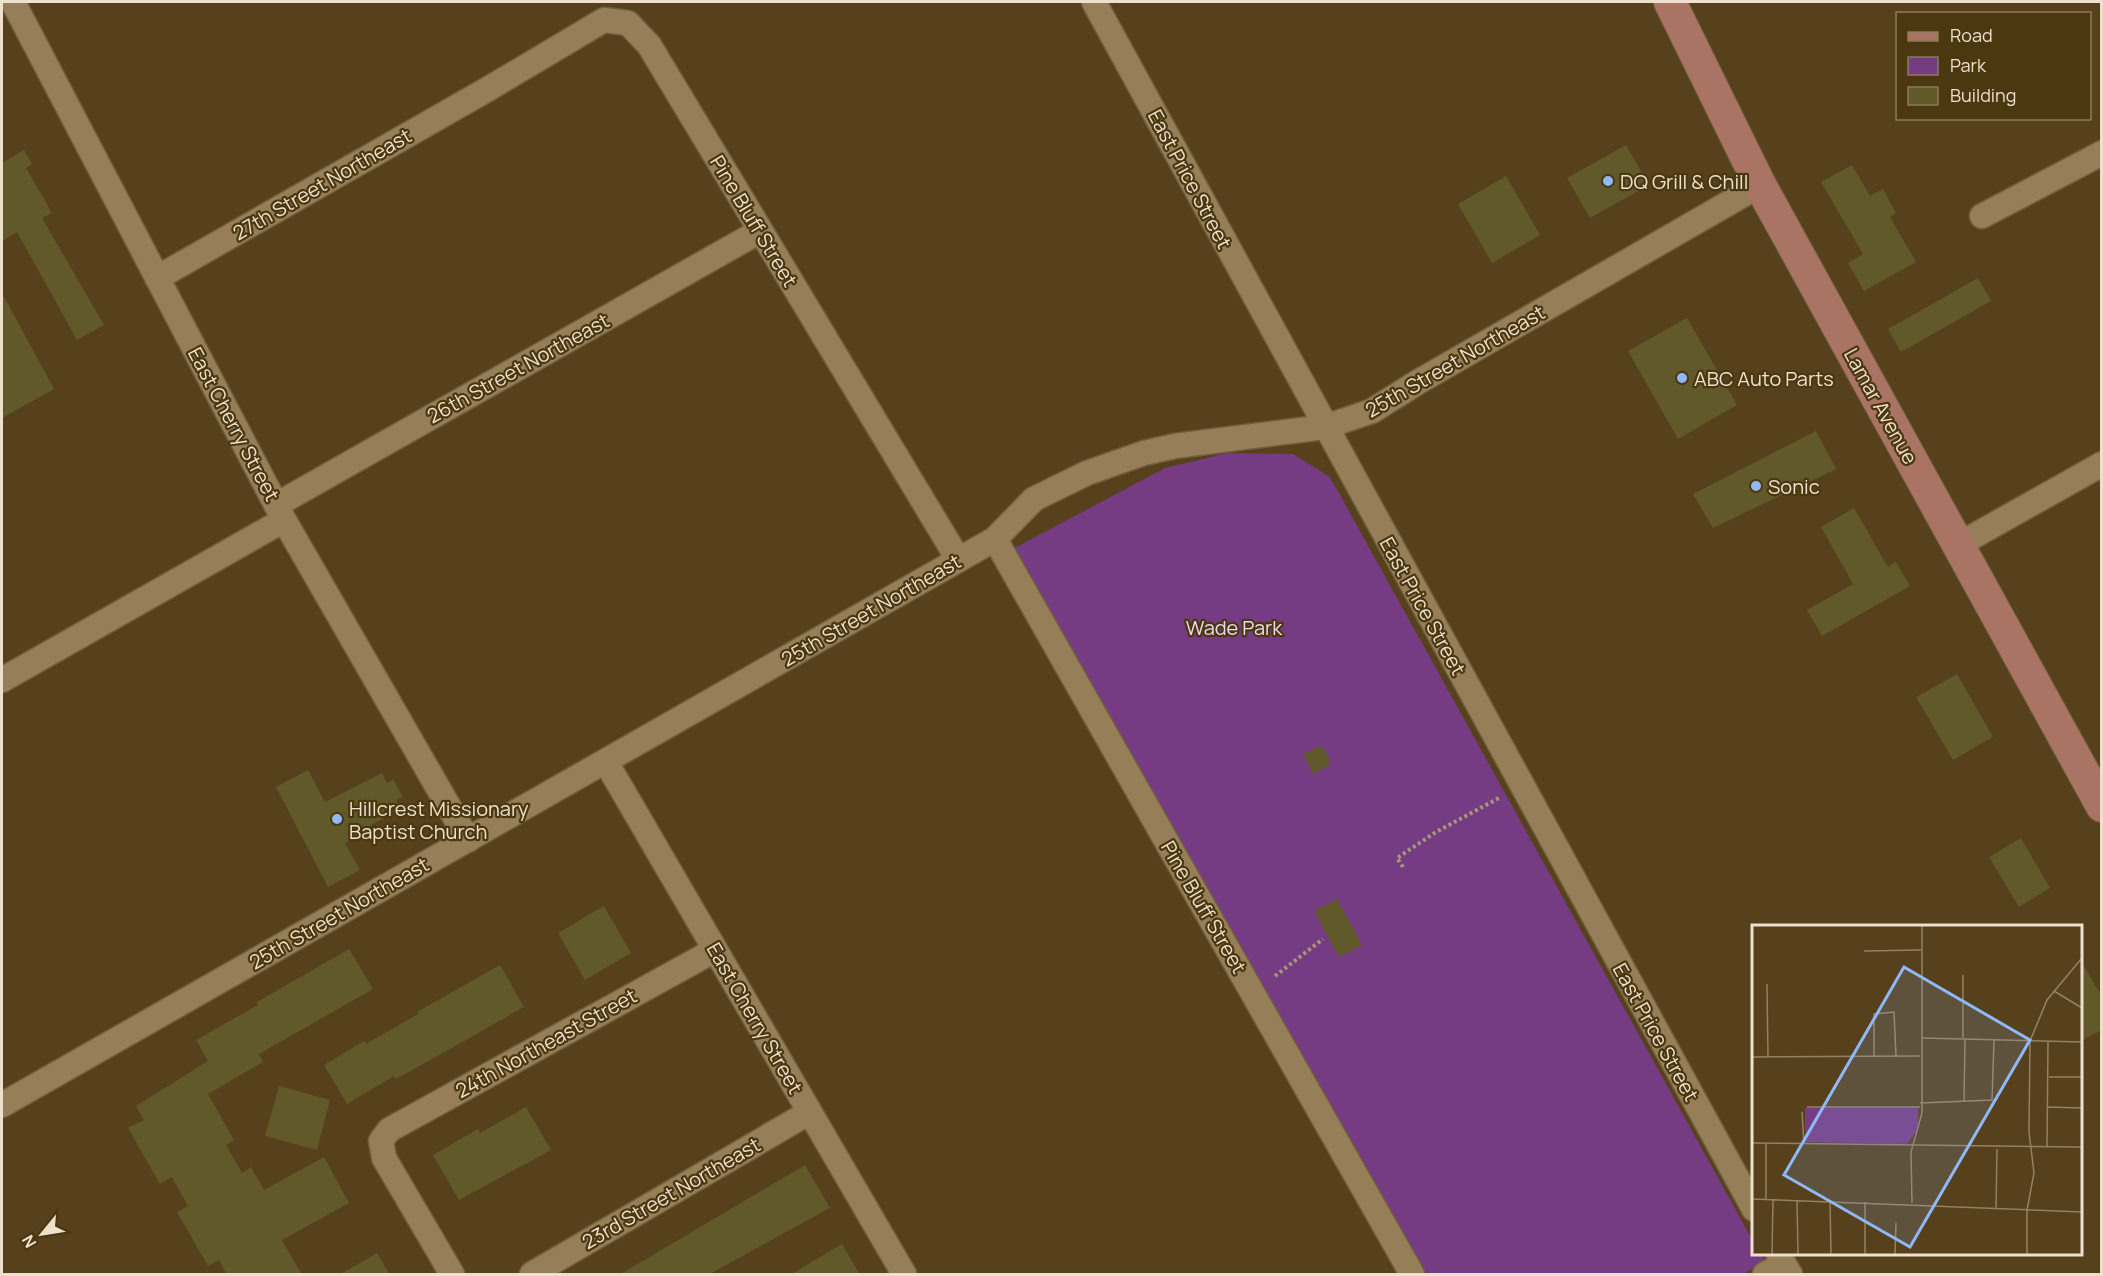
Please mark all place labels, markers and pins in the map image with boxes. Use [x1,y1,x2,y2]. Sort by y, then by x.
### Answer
place label: DQ Grill & Chill [1620,168,1748,195]
marker: DQ Grill & Chill [1601,174,1615,188]
place label: ABC Auto Parts [1694,365,1834,392]
marker: ABC Auto Parts [1675,371,1689,385]
place label: Sonic [1768,473,1820,500]
marker: Sonic [1749,479,1763,493]
place label: Hillcrest Missionary Baptist Church [349,795,529,845]
marker: Hillcrest Missionary Baptist Church [330,812,344,826]

